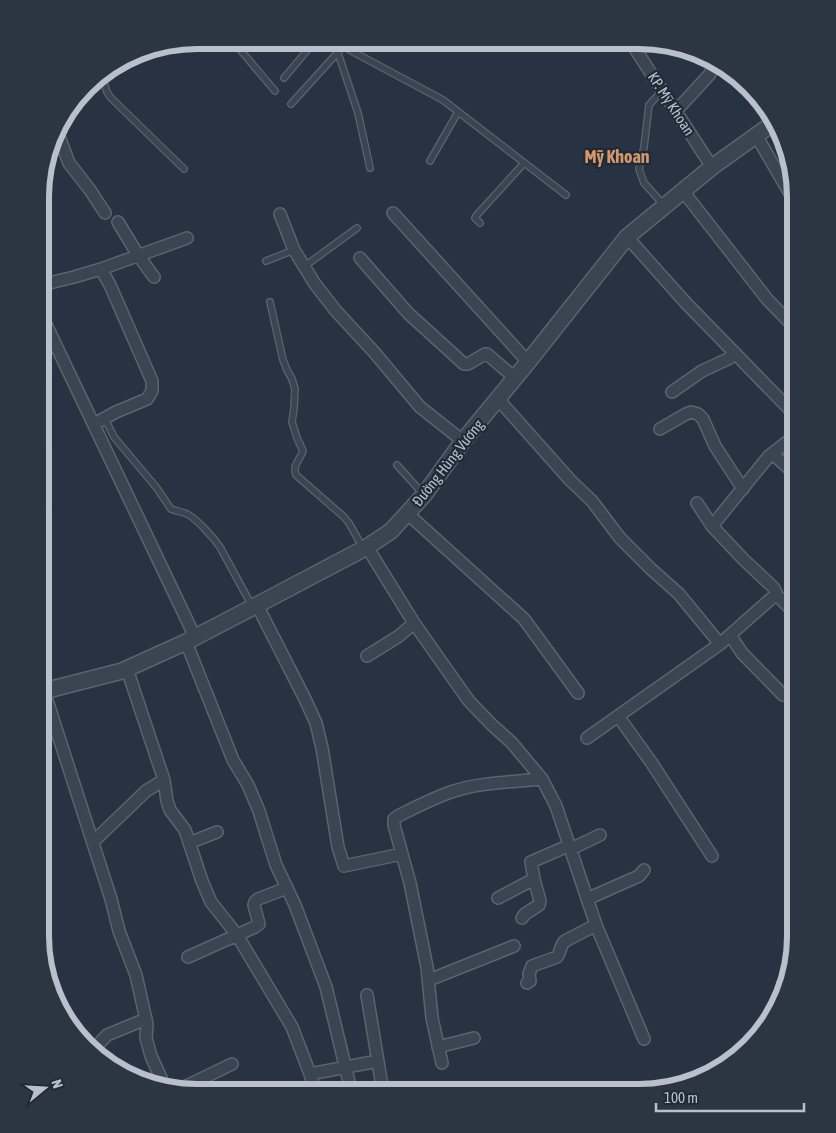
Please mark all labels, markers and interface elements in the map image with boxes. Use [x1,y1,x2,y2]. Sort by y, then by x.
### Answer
street label: KP. Mỹ Khoan [645,69,698,139]
district label: Mỹ Khoan [584,146,650,167]
street label: Đường Hùng Vương [408,416,487,509]
north arrow [20,1063,70,1113]
text: N [48,1078,66,1090]
scale bar [656,1080,804,1112]
text: 100 m [664,1089,698,1106]

